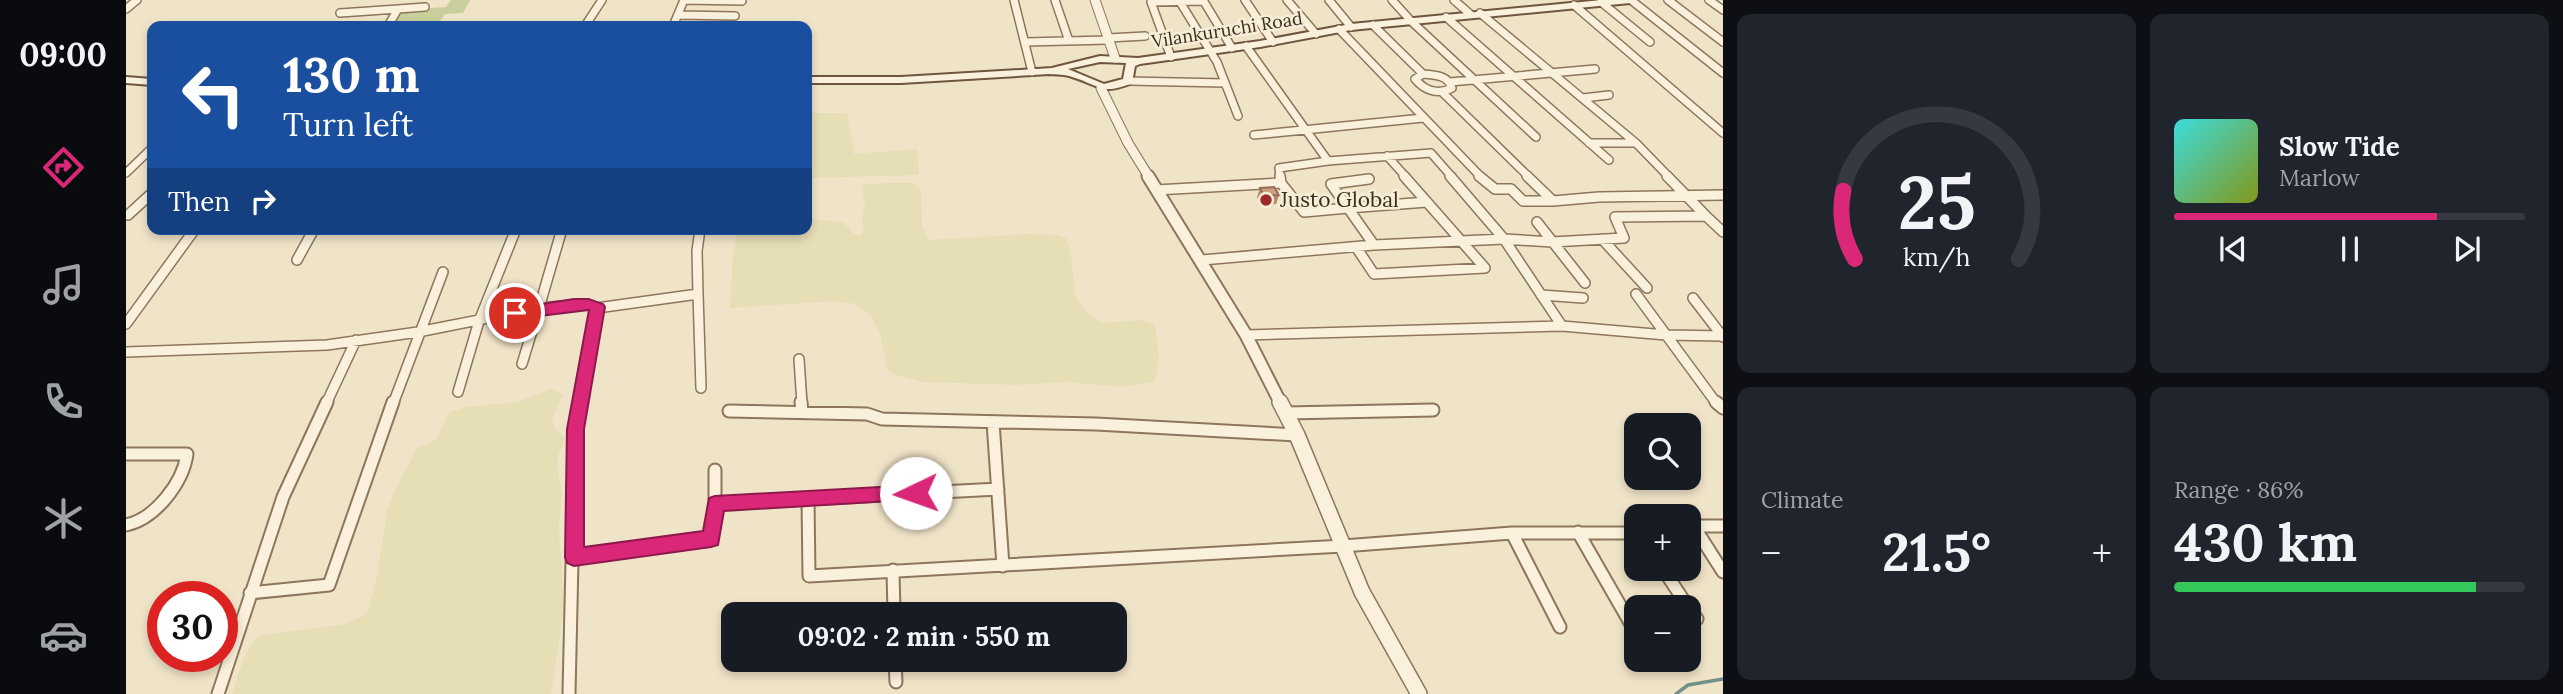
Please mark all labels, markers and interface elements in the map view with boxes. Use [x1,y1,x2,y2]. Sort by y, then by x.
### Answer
street label: Vilankuruchi Road [1149,6,1304,53]
text: 09:00 [19,34,107,75]
text: 130 m [283,43,419,105]
icon: left [168,49,259,140]
text: Turn left [283,104,413,145]
text: Slow Tide [2279,130,2400,163]
icon: directions [39,143,88,192]
text: 25 [1897,157,1976,250]
text: Marlow [2279,163,2360,192]
icon: right [244,182,282,220]
text: Then [168,185,230,218]
place label: Justo Global [1279,186,1399,213]
marker: Justo Global [1258,192,1274,208]
icon: previous [2214,230,2252,268]
icon: pause [2331,230,2369,268]
icon: next [2448,230,2486,268]
text: km/h [1903,241,1970,273]
icon: music [39,260,88,309]
pin [485,283,545,343]
icon: arrive [496,294,534,332]
icon: phone [39,377,88,426]
map controls [1624,413,1701,672]
button: search [1624,413,1701,490]
position arrow [879,456,953,530]
text: Range · 86% [2174,475,2303,504]
text: Climate [1761,485,1843,514]
icon: climate [39,494,88,543]
button: + [1624,504,1701,581]
text: 430 km [2174,509,2357,575]
text: 21.5° [1882,519,1991,585]
text: − [1761,529,1781,577]
text: + [2092,529,2112,577]
speed limit sign: 30 [147,581,238,672]
button: − [1624,595,1701,672]
icon: car [39,611,88,660]
text: 09:02 · 2 min · 550 m [798,620,1050,653]

